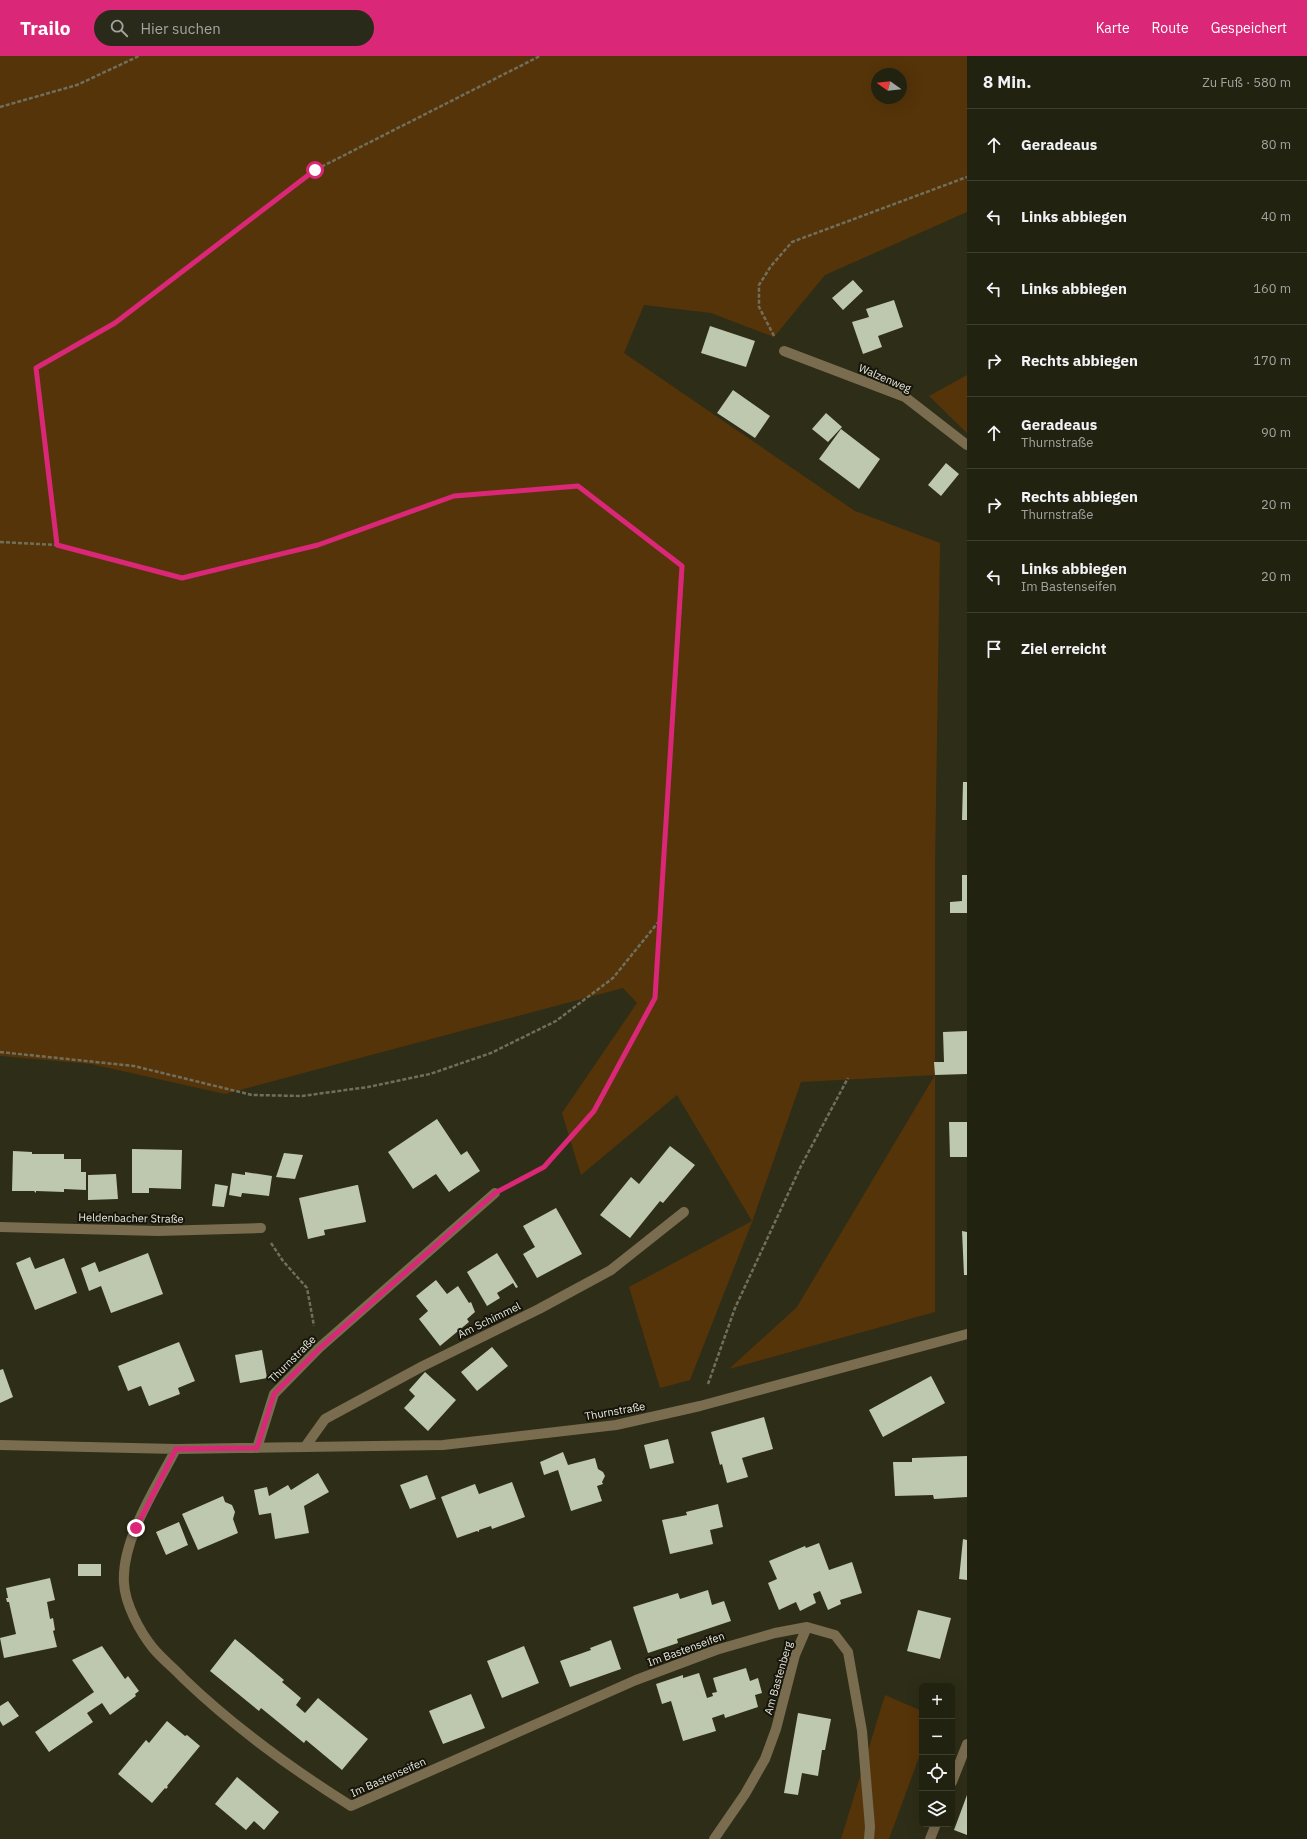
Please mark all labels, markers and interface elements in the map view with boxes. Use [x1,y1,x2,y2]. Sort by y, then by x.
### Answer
search box [94,10,374,46]
text: Trailo [20,16,70,40]
icon: search [108,17,130,39]
text: Hier suchen [140,19,221,38]
text: Karte [1096,19,1130,37]
text: Route [1152,19,1189,37]
text: Gespeichert [1211,19,1287,37]
north arrow [871,68,907,104]
text: 8 Min. [983,71,1031,93]
text: Zu Fuß · 580 m [1202,74,1291,91]
icon: ahead [983,134,1005,156]
text: Geradeaus [1021,135,1097,154]
text: 80 m [1261,136,1291,153]
route start [306,161,324,179]
icon: left [983,206,1005,228]
text: Links abbiegen [1021,207,1127,226]
text: 40 m [1261,208,1291,225]
icon: left [983,278,1005,300]
text: Links abbiegen [1021,279,1127,298]
text: 160 m [1253,280,1291,297]
icon: right [983,350,1005,372]
text: Rechts abbiegen [1021,351,1138,370]
text: 170 m [1253,352,1291,369]
street label: Walzenweg [856,361,914,395]
text: Geradeaus [1021,415,1097,434]
icon: ahead [983,422,1005,444]
text: 90 m [1261,424,1291,441]
text: Thurnstraße [1021,434,1093,451]
text: Rechts abbiegen [1021,487,1138,506]
icon: right [983,494,1005,516]
text: 20 m [1261,496,1291,513]
text: Thurnstraße [1021,506,1093,523]
text: Links abbiegen [1021,559,1127,578]
icon: left [983,566,1005,588]
text: 20 m [1261,568,1291,585]
text: Im Bastenseifen [1021,578,1117,595]
icon: arrive [983,638,1005,660]
text: Ziel erreicht [1021,639,1107,658]
street label: Heldenbacher Straße [78,1210,184,1226]
street label: Am Schimmel [455,1299,523,1341]
street label: Thurnstraße [265,1332,319,1386]
street label: Thurnstraße [584,1399,646,1423]
route end [127,1519,145,1537]
street label: Im Bastenseifen [646,1629,726,1669]
street label: Am Bastenberg [761,1640,795,1716]
map controls [919,1683,955,1827]
button: + [919,1683,955,1719]
button: − [919,1719,955,1755]
street label: Im Bastenseifen [348,1754,428,1800]
button: locate [919,1755,955,1791]
button: layers [919,1791,955,1827]

